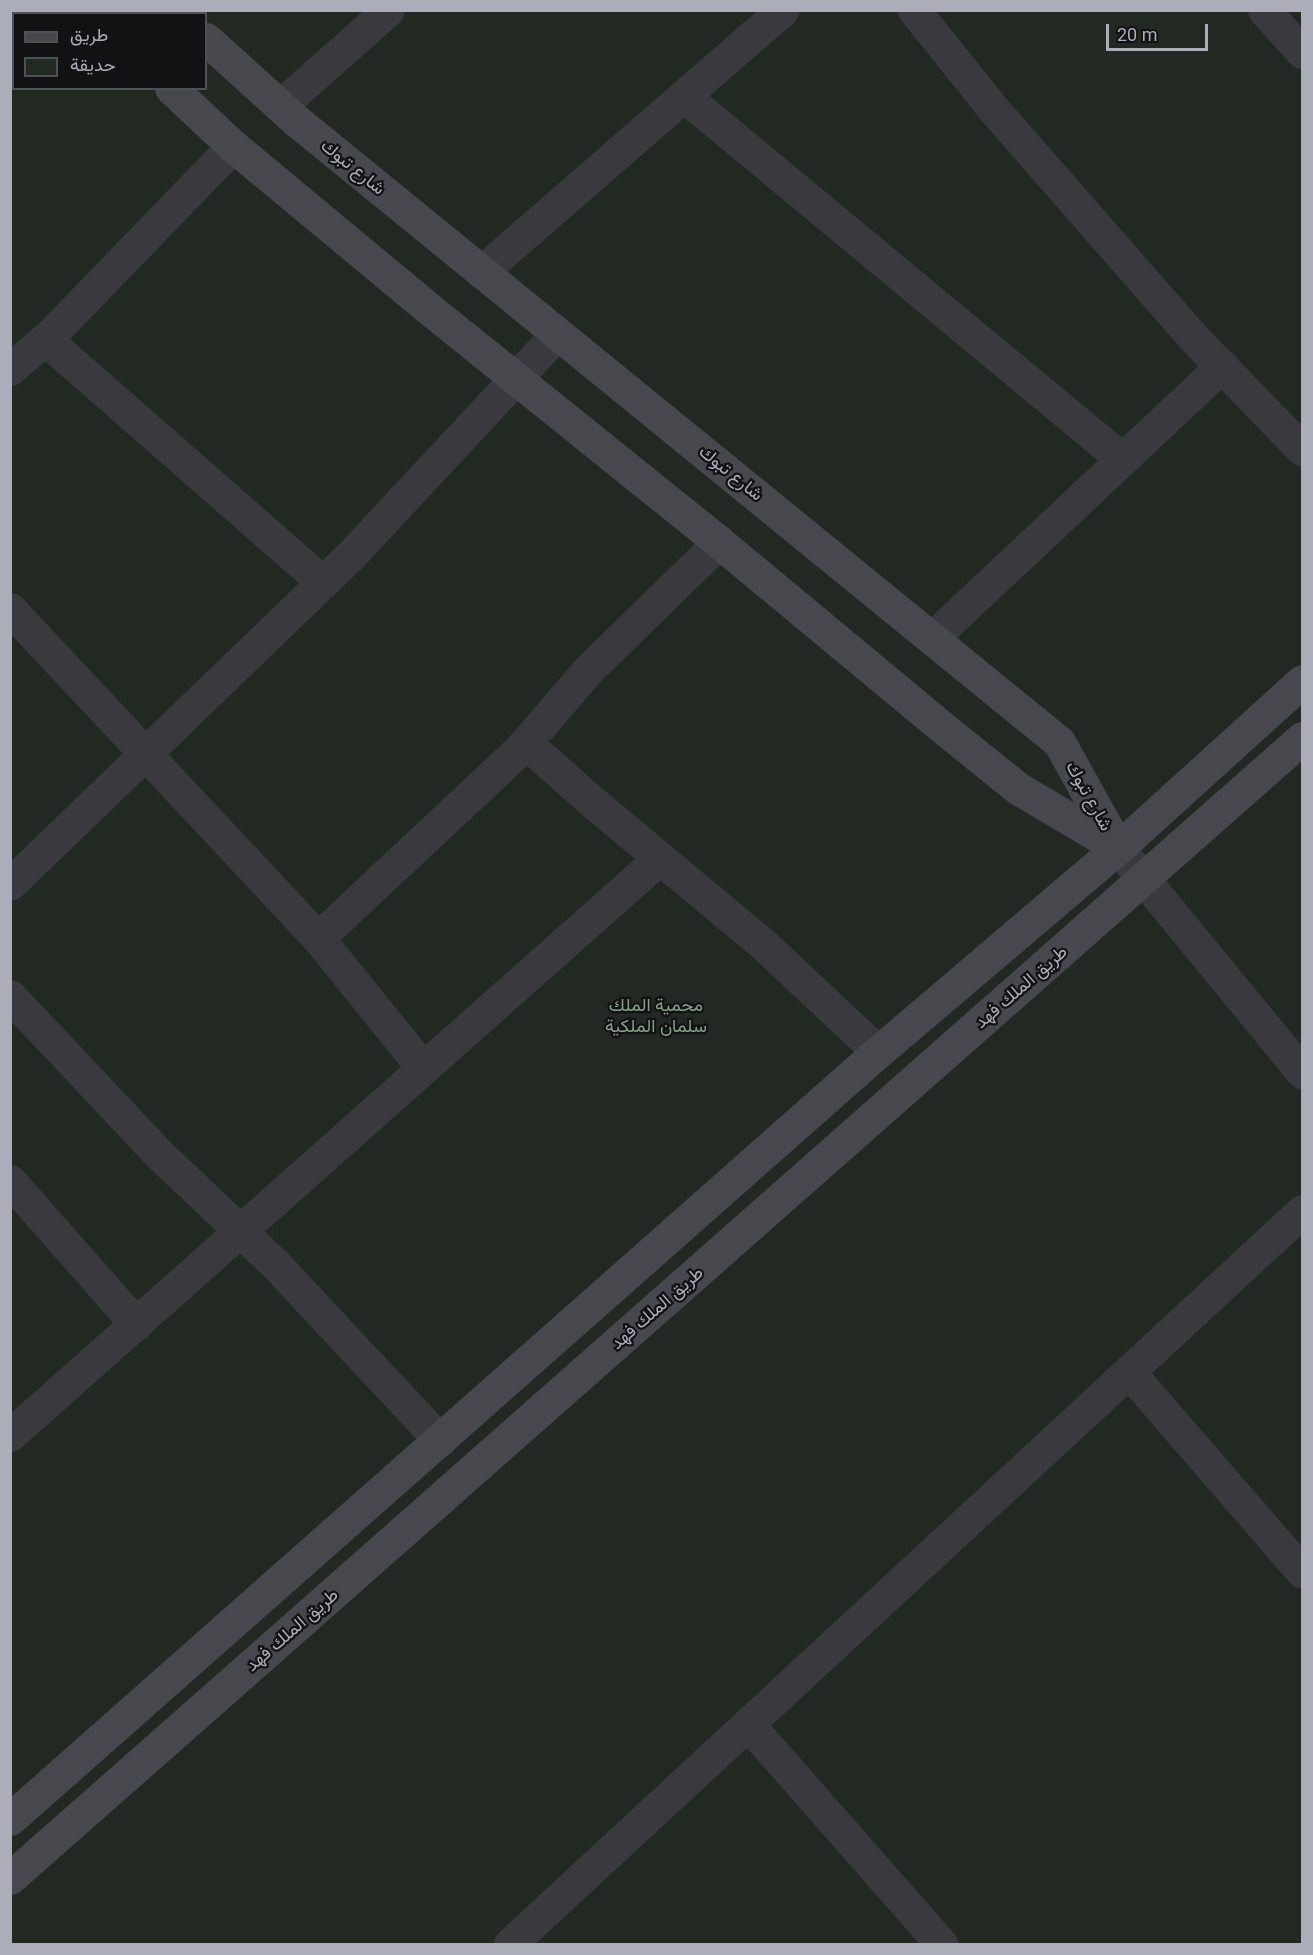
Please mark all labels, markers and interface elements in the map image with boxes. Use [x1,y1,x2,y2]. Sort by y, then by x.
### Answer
legend [12,12,207,90]
scale bar [1109,12,1211,50]
text: طريق [70,24,108,45]
text: 20 m [1117,24,1157,45]
text: حديقة [70,54,116,75]
street label: شارع تبوك [317,135,389,199]
street label: شارع تبوك [695,441,767,505]
street label: شارع تبوك [1061,757,1117,835]
street label: طريق الملك فهد [970,941,1072,1033]
park label: محمية الملك سلمان الملكية [605,995,707,1038]
street label: طريق الملك فهد [606,1262,708,1354]
street label: طريق الملك فهد [241,1584,343,1676]

